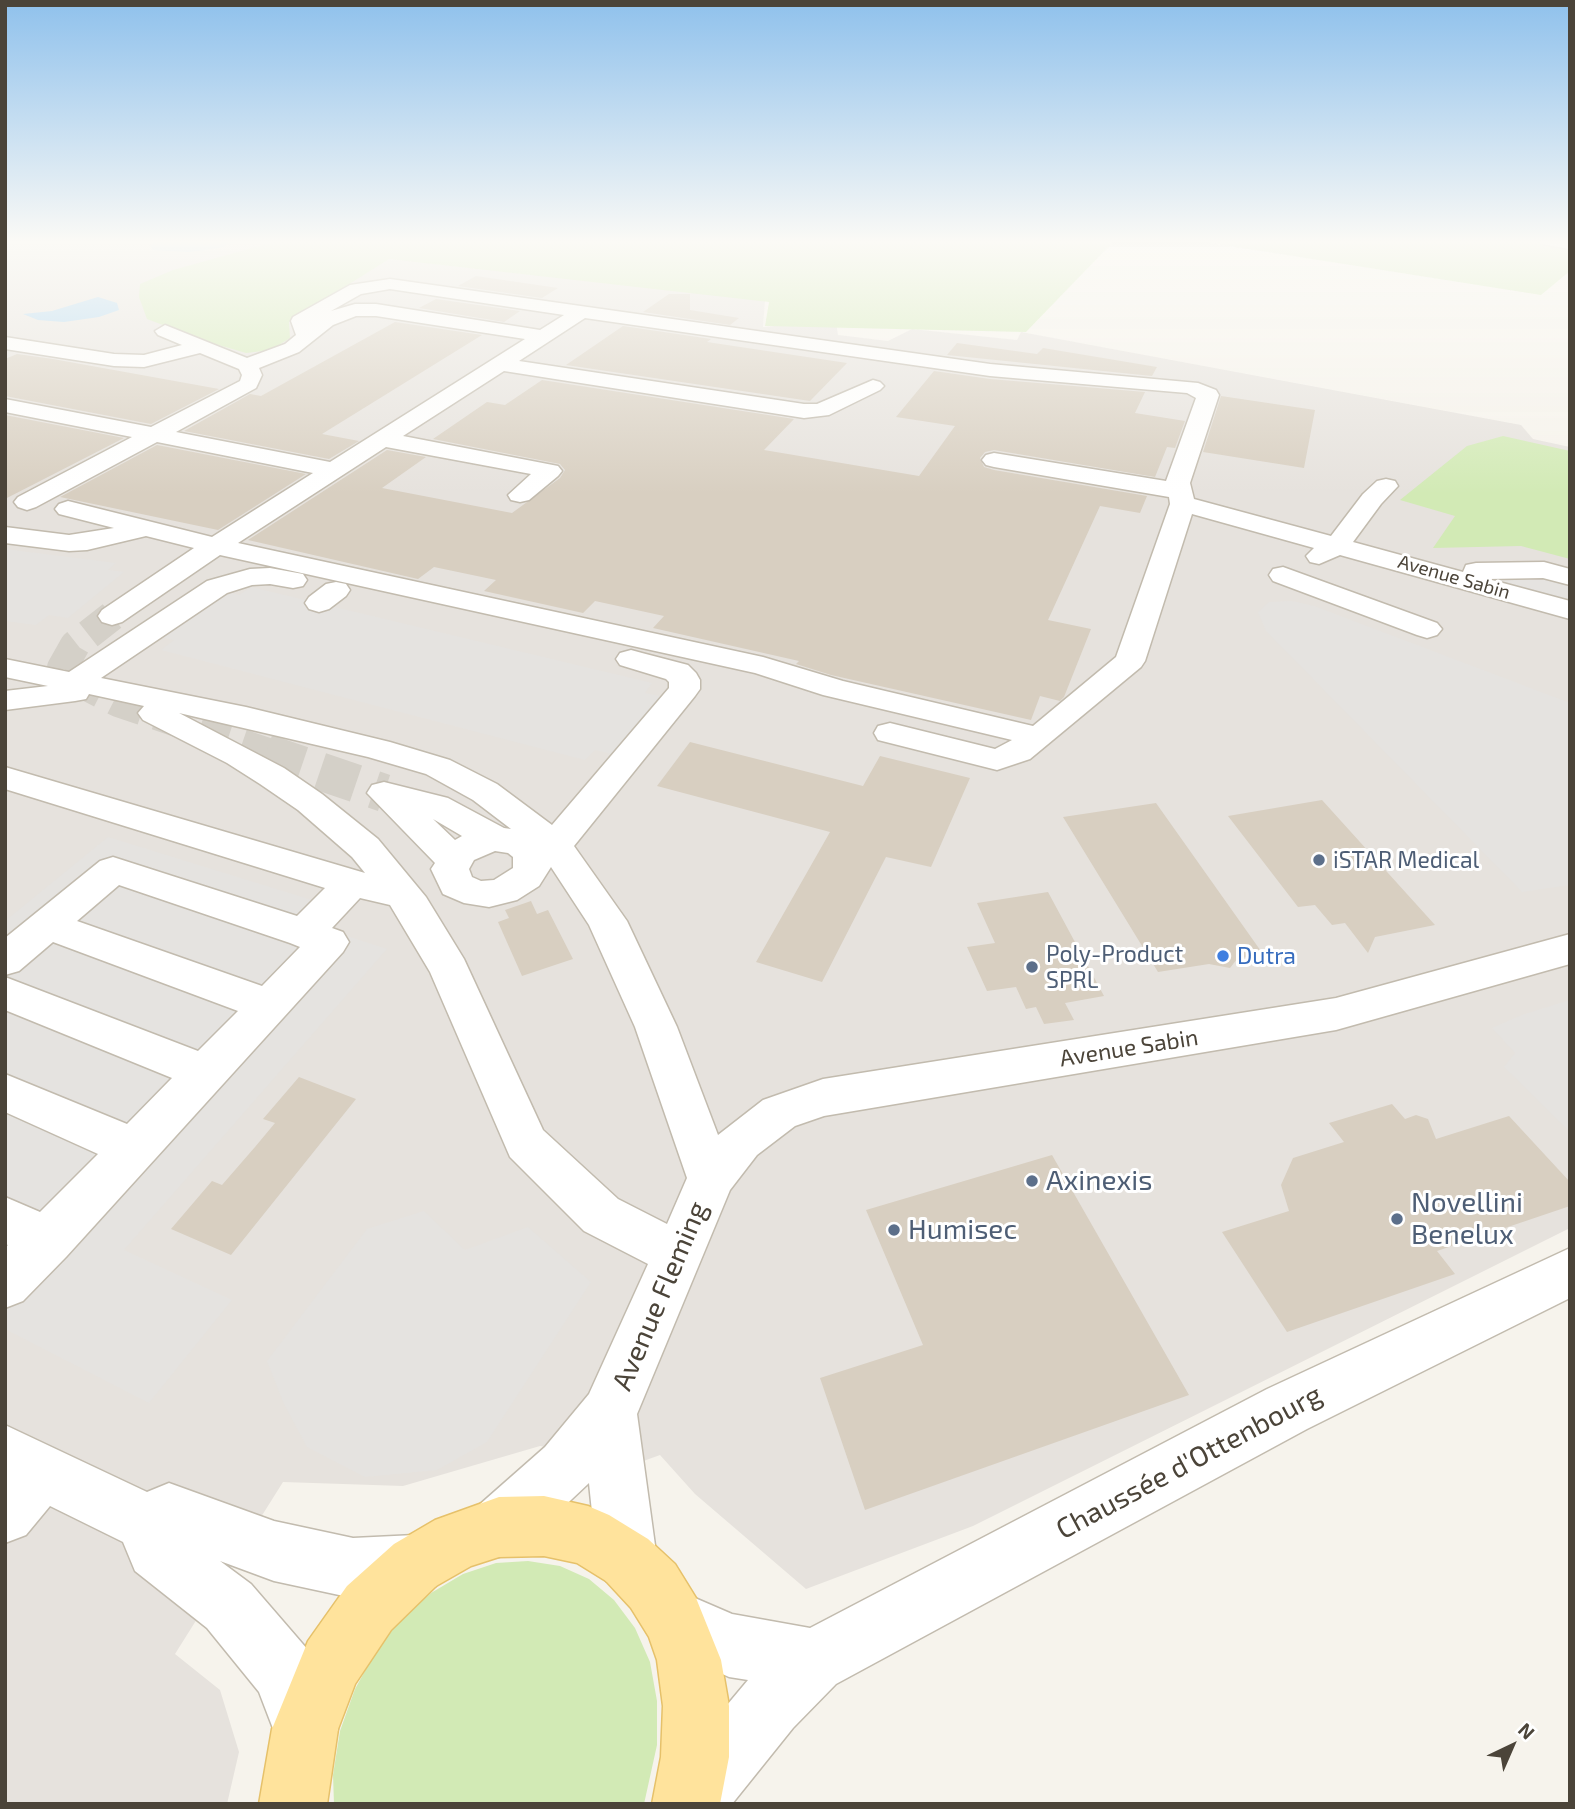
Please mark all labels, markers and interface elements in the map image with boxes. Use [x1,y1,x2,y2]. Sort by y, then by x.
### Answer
street label: Avenue Sabin [1395,550,1513,604]
place label: iSTAR Medical [1333,846,1479,874]
marker: iSTAR Medical [1311,852,1327,868]
place label: Poly-Product SPRL [1046,940,1183,994]
place label: Dutra [1237,942,1296,970]
marker: Dutra [1215,948,1231,964]
marker: Poly-Product SPRL [1024,959,1040,975]
street label: Avenue Sabin [1058,1023,1200,1073]
place label: Axinexis [1046,1164,1152,1198]
marker: Axinexis [1024,1173,1040,1189]
place label: Novellini Benelux [1411,1186,1523,1252]
street label: Avenue Fleming [605,1197,715,1395]
marker: Novellini Benelux [1389,1211,1405,1227]
place label: Humisec [908,1213,1017,1247]
marker: Humisec [886,1222,902,1238]
street label: Chaussée d'Ottenbourg [1050,1378,1328,1546]
north arrow [1477,1711,1547,1781]
text: N [1514,1717,1540,1744]

